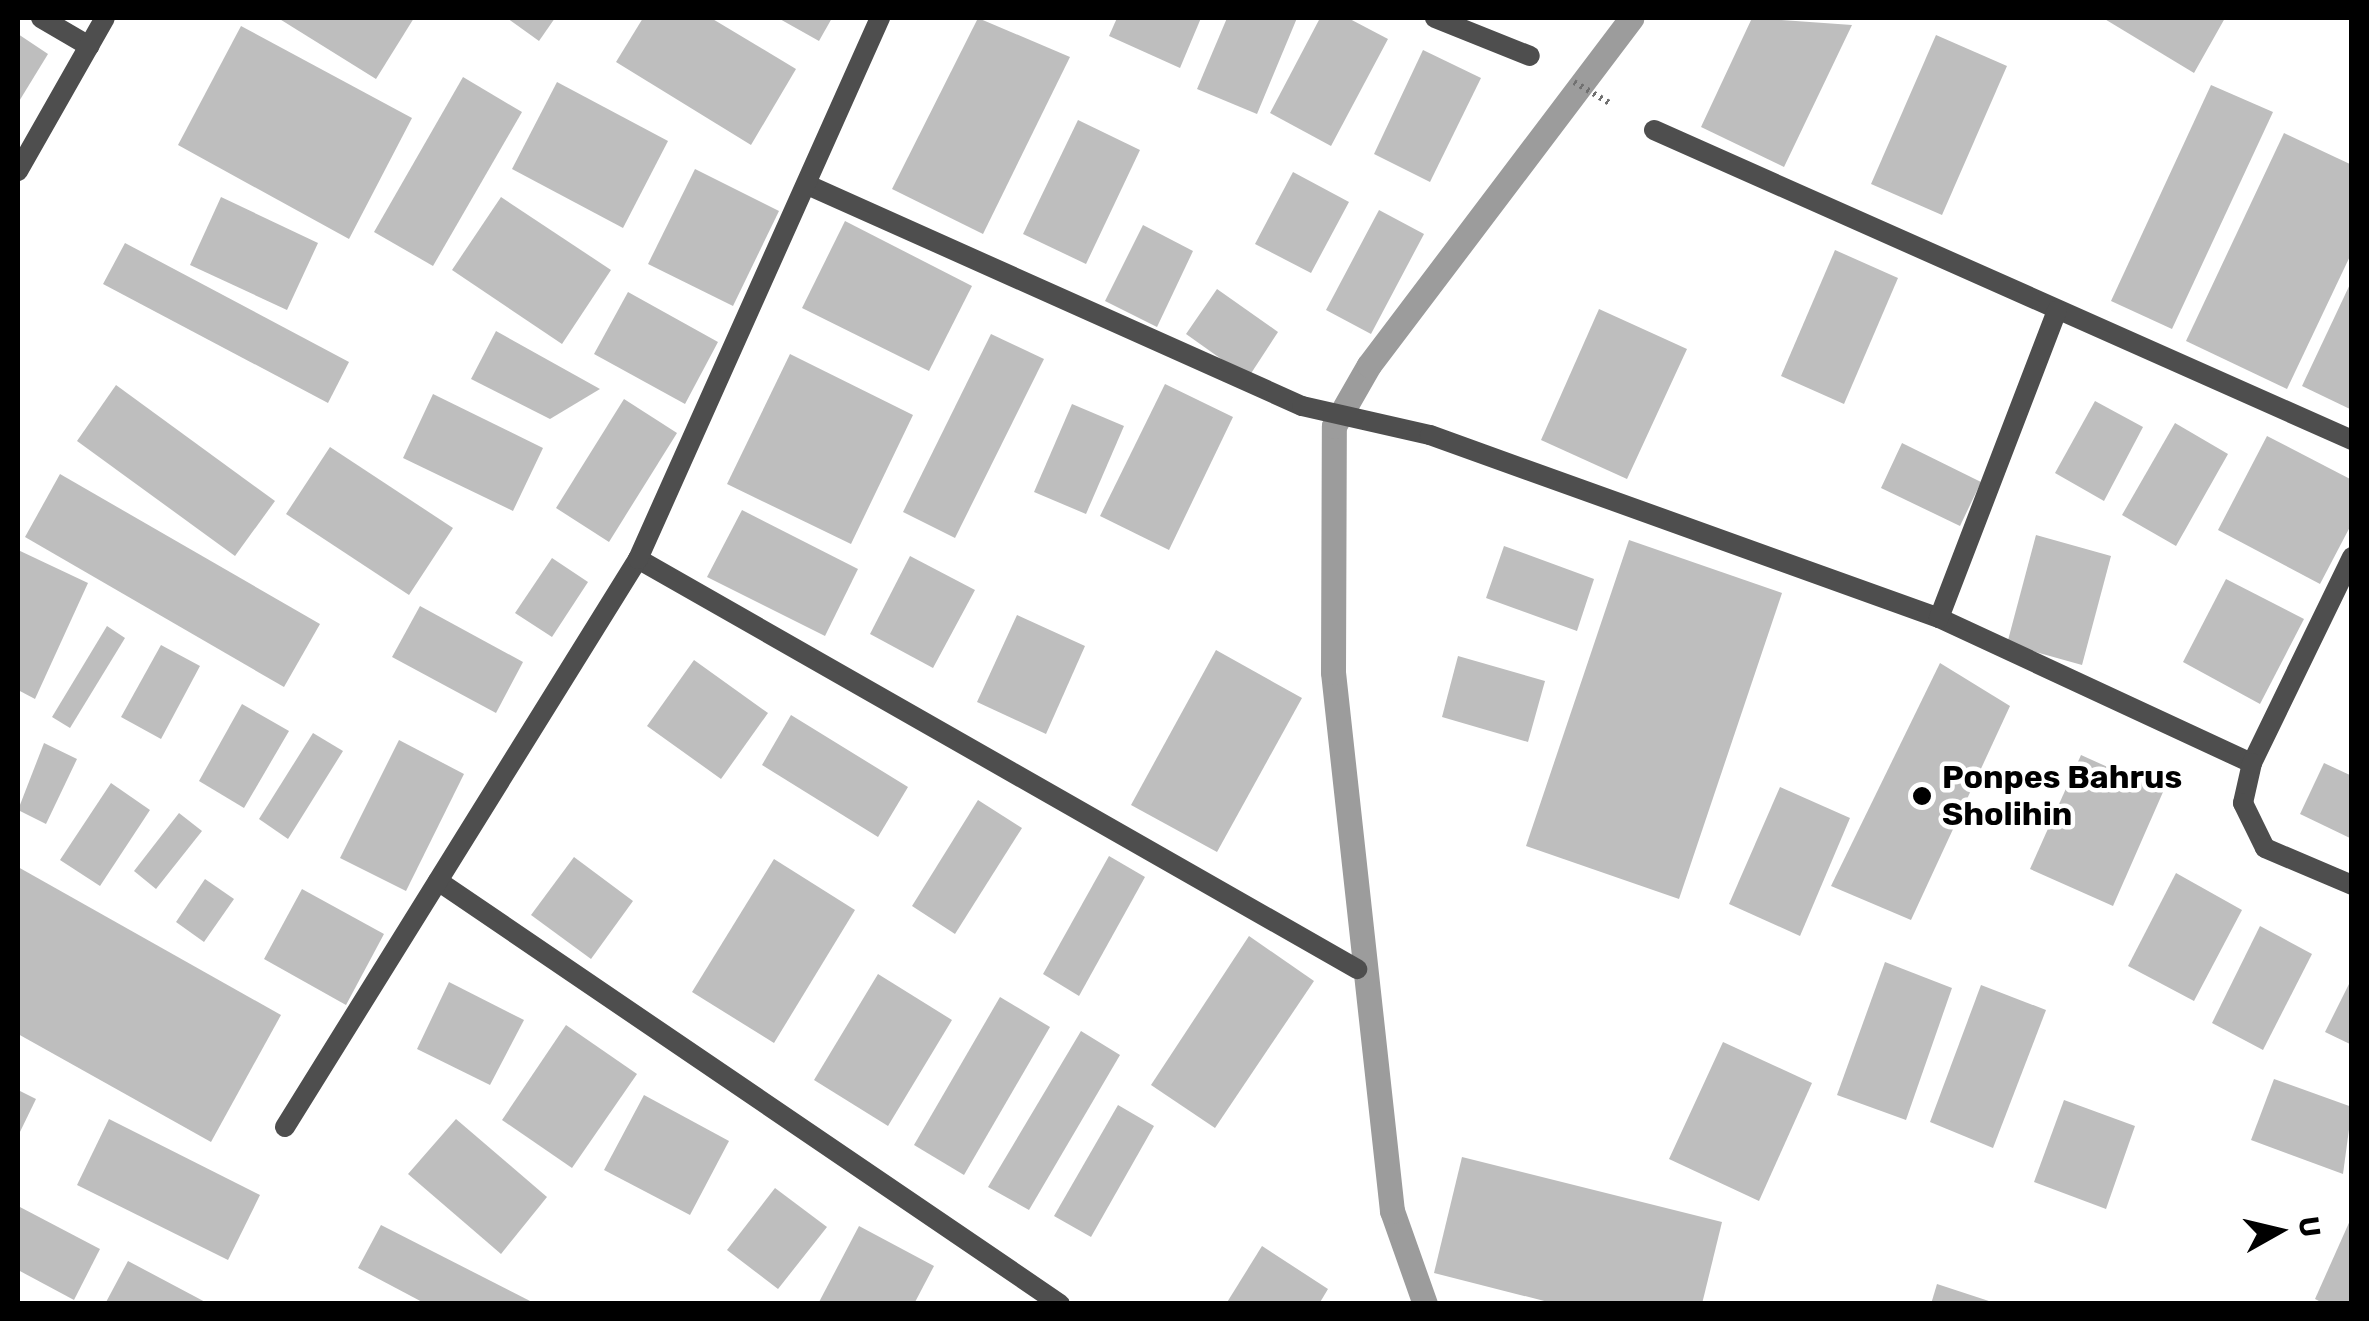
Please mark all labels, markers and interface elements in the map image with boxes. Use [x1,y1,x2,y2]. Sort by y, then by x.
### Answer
place label: Ponpes Bahrus Sholihin [1942,759,2182,834]
marker: Ponpes Bahrus Sholihin [1911,785,1933,807]
north arrow [2229,1181,2329,1281]
text: U [2291,1214,2327,1239]

